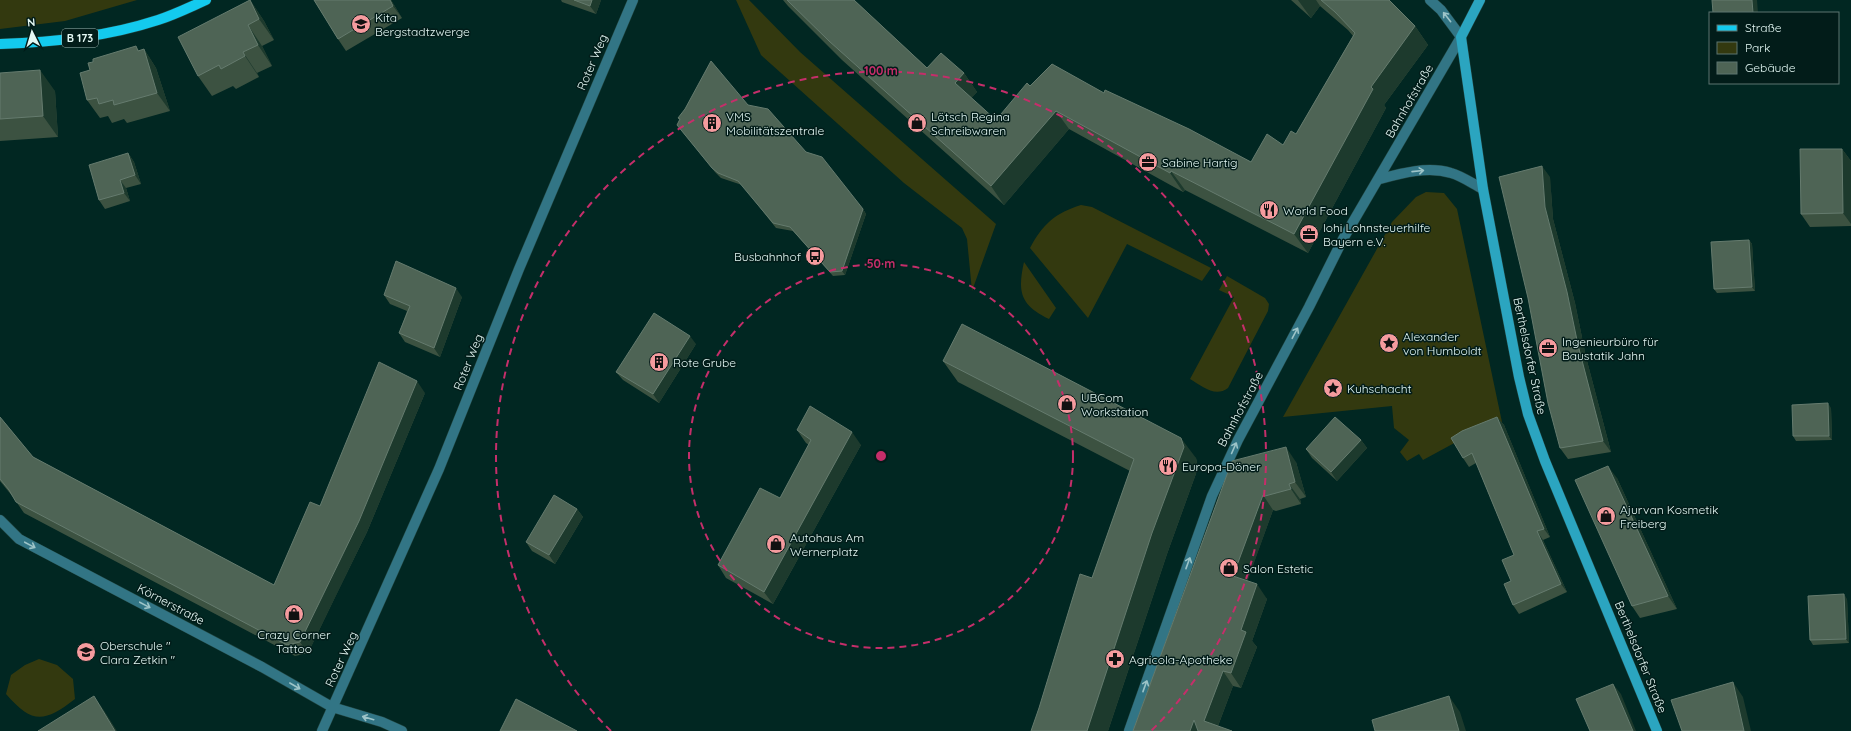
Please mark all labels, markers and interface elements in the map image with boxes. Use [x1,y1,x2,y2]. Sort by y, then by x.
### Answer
place label: Kita Bergstadtzwerge [375,10,470,39]
north arrow [12,12,52,52]
one-way arrow [1443,12,1451,23]
legend [1709,12,1839,84]
school or university icon: Kita Bergstadtzwerge [350,13,372,35]
text: N [26,15,36,29]
text: Straße [1745,20,1782,35]
road number: B 173 [62,29,98,47]
street label: Roter Weg [573,32,611,92]
text: Park [1745,40,1770,55]
text: Gebäude [1745,60,1796,75]
street label: Bahnhofstraße [1382,61,1436,141]
text: 100 m [864,63,898,78]
place label: VMS Mobilitätszentrale [726,109,824,138]
place label: Lötsch Regina Schreibwaren [931,109,1010,138]
building icon: VMS Mobilitätszentrale [701,112,723,134]
shop icon: Lötsch Regina Schreibwaren [906,112,928,134]
office icon: Sabine Hartig [1137,151,1159,173]
place label: Sabine Hartig [1162,155,1238,170]
one-way arrow [1411,167,1424,175]
restaurant icon: World Food [1258,199,1280,221]
place label: World Food [1283,203,1348,218]
place label: lohi Lohnsteuerhilfe Bayern e.V. [1323,220,1431,249]
office icon: lohi Lohnsteuerhilfe Bayern e.V. [1298,223,1320,245]
bus stop icon: Busbahnhof [804,245,826,267]
place label: Busbahnhof [734,249,802,264]
text: 50 m [867,256,895,271]
street label: Berthelsdorfer Straße [1510,296,1550,416]
one-way arrow [1292,327,1300,339]
place label: Alexander von Humboldt [1403,329,1482,358]
street label: Roter Weg [450,332,486,392]
place icon: Alexander von Humboldt [1378,332,1400,354]
place label: Ingenieurbüro für Baustatik Jahn [1562,334,1659,363]
office icon: Ingenieurbüro für Baustatik Jahn [1537,337,1559,359]
building icon: Rote Grube [648,351,670,373]
place label: Rote Grube [673,355,736,370]
street label: Bahnhofstraße [1214,369,1266,449]
place icon: Kuhschacht [1322,377,1344,399]
place label: Kuhschacht [1347,381,1412,396]
place label: UBCom Workstation [1081,390,1148,419]
shop icon: UBCom Workstation [1056,393,1078,415]
one-way arrow [1231,442,1238,454]
centre of rings [874,449,888,463]
restaurant icon: Europa-Döner [1157,455,1179,477]
place label: Europa-Döner [1182,459,1261,474]
place label: Ajurvan Kosmetik Freiberg [1620,502,1718,531]
shop icon: Ajurvan Kosmetik Freiberg [1595,505,1617,527]
place label: Autohaus Am Wernerplatz [790,530,864,559]
shop icon: Autohaus Am Wernerplatz [765,533,787,555]
one-way arrow [24,541,36,549]
shop icon: Salon Estetic [1218,557,1240,579]
one-way arrow [1185,558,1193,570]
place label: Salon Estetic [1243,561,1313,576]
street label: Körnerstraße [135,580,207,628]
street label: Berthelsdorfer Straße [1612,599,1670,715]
one-way arrow [139,602,151,610]
shop icon: Crazy Corner Tattoo [283,603,305,625]
place label: Crazy Corner Tattoo [257,627,331,656]
street label: Roter Weg [322,629,360,689]
place label: Oberschule " Clara Zetkin " [100,638,176,667]
school or university icon: Oberschule " Clara Zetkin " [75,641,97,663]
pharmacy icon: Agricola-Apotheke [1104,648,1126,670]
place label: Agricola-Apotheke [1129,652,1233,667]
one-way arrow [1142,679,1149,692]
one-way arrow [289,683,301,691]
one-way arrow [361,714,374,721]

